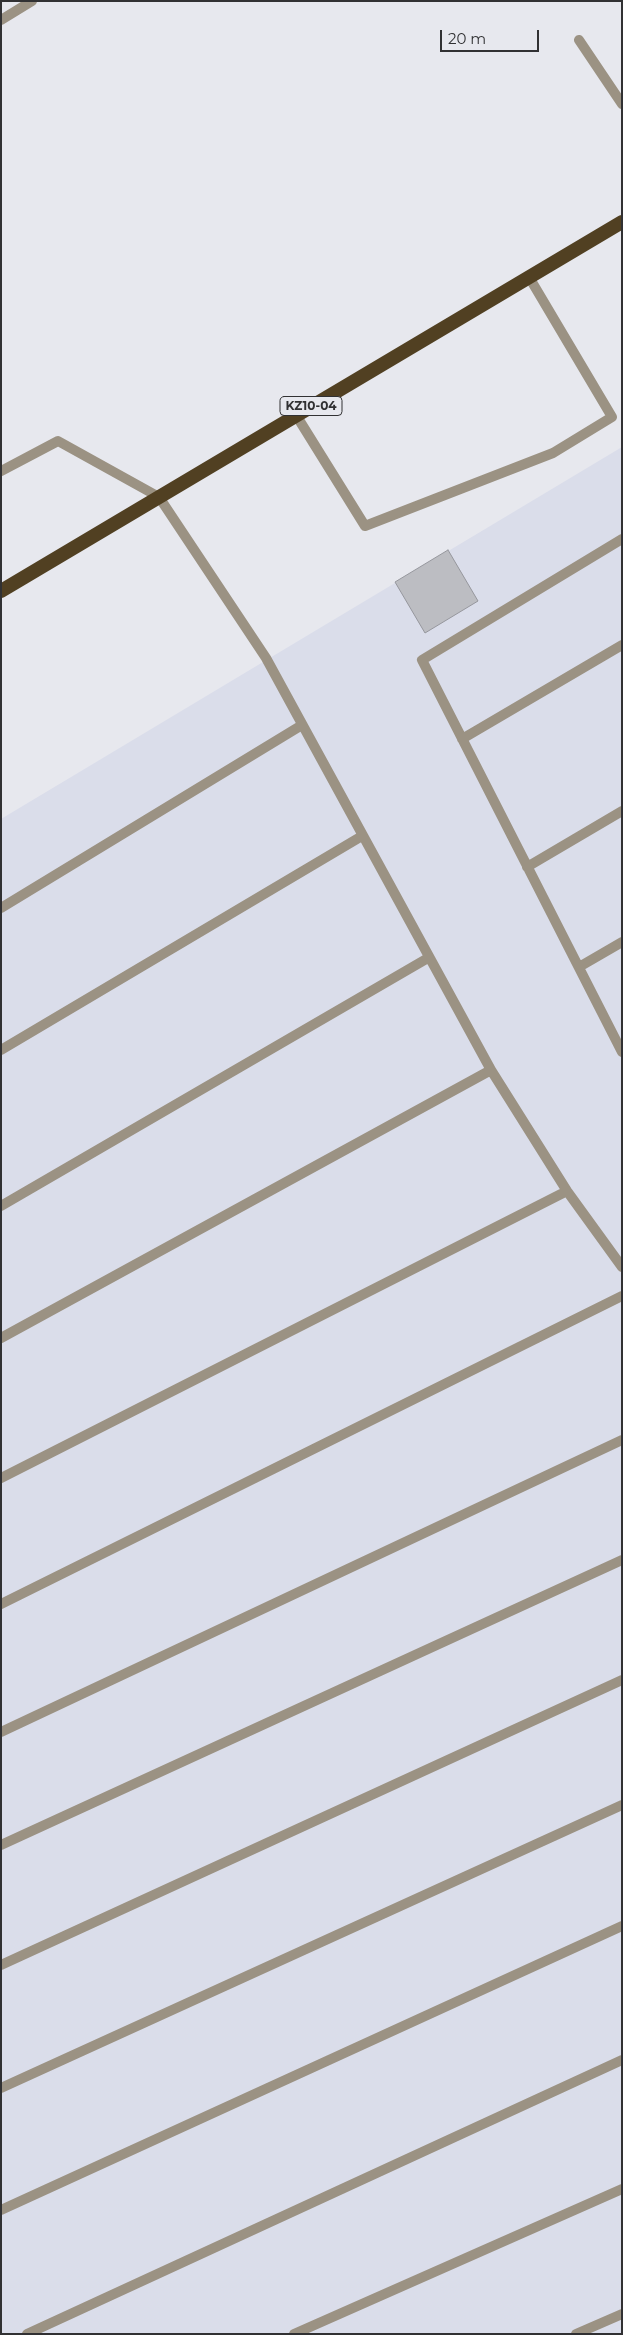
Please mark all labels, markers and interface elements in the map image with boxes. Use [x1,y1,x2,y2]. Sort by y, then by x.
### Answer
scale bar [443,20,542,52]
text: 20 m [448,29,486,48]
road number: KZ10-04 [280,396,342,416]

